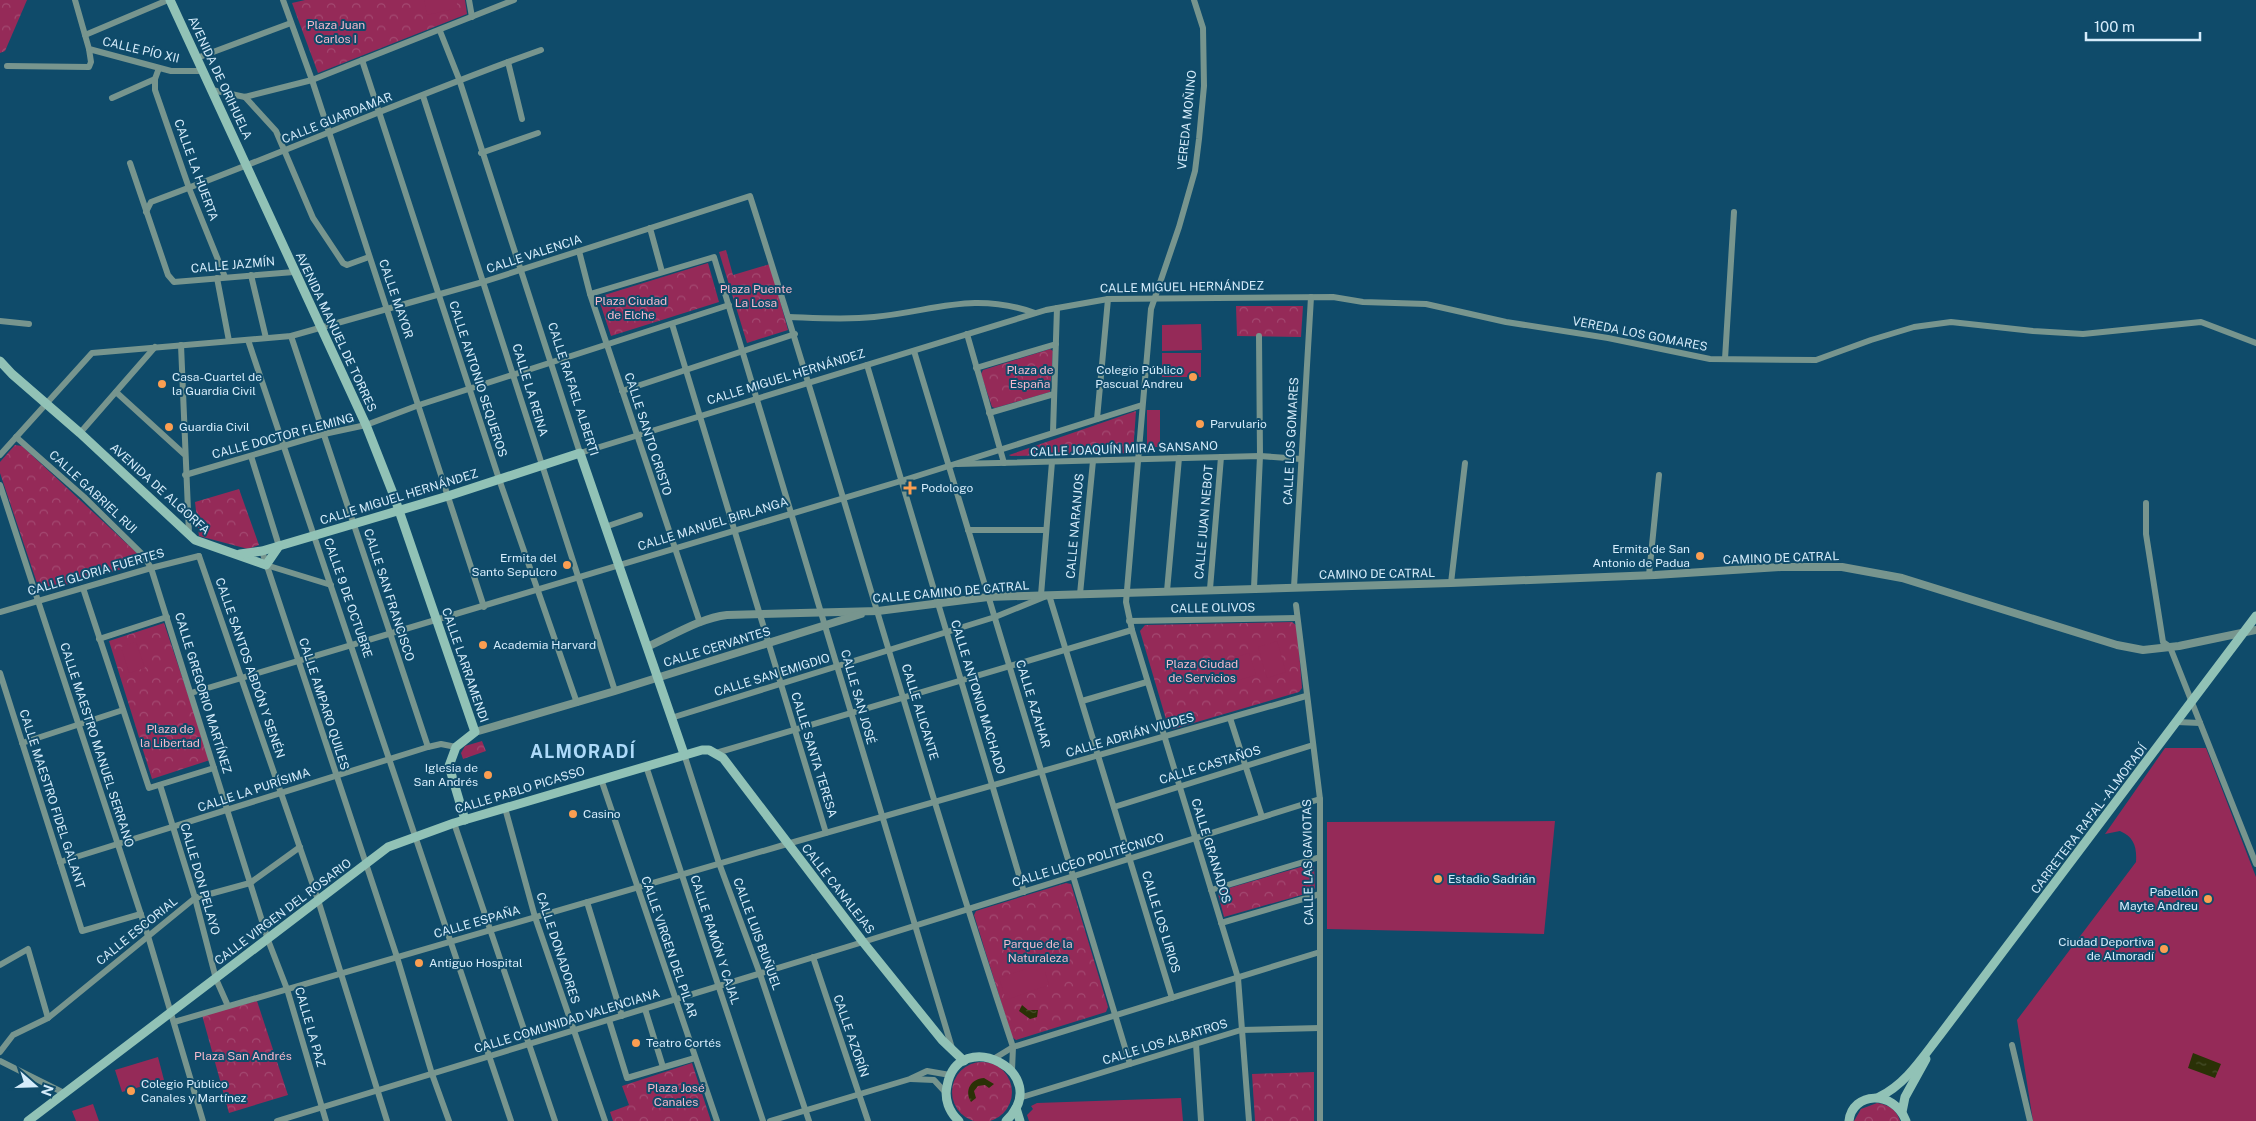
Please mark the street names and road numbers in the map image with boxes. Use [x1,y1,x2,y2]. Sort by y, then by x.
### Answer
street label: AVENIDA DE ORIHUELA [185,14,255,142]
street label: CALLE PÍO XII [101,34,181,66]
street label: VEREDA MOÑINO [1175,69,1199,171]
street label: CALLE GUARDAMAR [280,89,394,147]
street label: CALLE LA HUERTA [171,117,221,223]
street label: CALLE VALENCIA [485,232,584,276]
street label: AVENIDA MANUEL DE TORRES [293,250,379,414]
street label: CALLE JAZMÍN [190,254,276,276]
street label: CALLE MAYOR [376,257,416,341]
street label: CALLE MIGUEL HERNÁNDEZ [1100,279,1265,295]
street label: CALLE ANTONIO SEQUEROS [446,299,510,459]
street label: VEREDA LOS GOMARES [1571,314,1709,354]
street label: CALLE RAFAEL ALBERTI [545,321,601,457]
street label: CALLE LA REINA [509,342,551,438]
street label: CALLE MIGUEL HERNÁNDEZ [705,346,867,408]
street label: CALLE SANTO CRISTO [621,371,675,497]
street label: CALLE LOS GOMARES [1281,377,1301,505]
street label: CALLE DOCTOR FLEMING [211,410,355,462]
street label: CALLE JOAQUÍN MIRA SANSANO [1030,439,1218,459]
street label: AVENIDA DE ALGORFA [107,441,213,538]
street label: CALLE GABRIEL RUI [46,448,140,536]
street label: CALLE JUAN NEBOT [1192,464,1216,580]
street label: CALLE MIGUEL HERNÁNDEZ [318,466,480,528]
street label: CALLE NARANJOS [1063,473,1087,579]
street label: CALLE MANUEL BIRLANGA [636,494,790,554]
street label: CALLE SAN FRANCISCO [361,527,417,663]
street label: CALLE 9 DE OCTUBRE [321,536,375,660]
street label: CALLE GLORIA FUERTES [26,546,166,598]
street label: CAMINO DE CATRAL [1723,549,1839,567]
street label: CAMINO DE CATRAL [1319,566,1435,582]
street label: CALLE SANTOS ABDÓN Y SENÉN [212,576,288,760]
street label: CALLE CAMINO DE CATRAL [872,578,1030,606]
street label: CALLE OLIVOS [1171,600,1255,616]
street label: CALLE LARRAMENDI [439,606,491,724]
street label: CALLE GREGORIO MARTÍNEZ [172,611,234,776]
street label: CALLE ANTONIO MACHADO [948,618,1008,776]
street label: CALLE CERVANTES [662,624,772,670]
street label: CALLE AMPARO QUILES [296,636,352,772]
street label: CALLE MAESTRO MANUEL SERRANO [57,641,137,849]
street label: CALLE SAN JOSÉ [838,648,878,746]
street label: CALLE SAN EMIGDIO [713,651,832,699]
street label: CALLE AZAHAR [1013,658,1053,750]
street label: CALLE ALICANTE [899,662,941,762]
street label: CALLE SANTA TERESA [788,691,840,820]
street label: CALLE MAESTRO FIDEL GALANT [16,708,88,890]
street label: CALLE ADRIÁN VIUDES [1064,710,1196,760]
street label: CARRETERA RAFAL - ALMORADÍ [2028,741,2150,897]
street label: CALLE CASTAÑOS [1157,743,1263,787]
street label: CALLE PABLO PICASSO [453,763,587,816]
street label: CALLE LA PURÍSIMA [196,765,312,815]
street label: CALLE GRANADOS [1188,797,1234,905]
street label: CALLE LAS GAVIOTAS [1300,799,1316,925]
street label: CALLE DON PELAYO [177,822,223,937]
street label: CALLE LICEO POLITÉCNICO [1011,830,1166,890]
street label: CALLE CANALEJAS [799,841,877,937]
street label: CALLE VIRGEN DEL ROSARIO [212,856,354,968]
street label: CALLE LOS LIRIOS [1139,869,1183,975]
street label: CALLE RAMÓN Y CAJAL [687,873,743,1007]
street label: CALLE VIRGEN DEL PILAR [638,874,700,1020]
street label: CALLE LUIS BUÑUEL [730,876,784,992]
street label: CALLE DONADORES [533,891,583,1005]
street label: CALLE ESCORIAL [94,894,180,968]
street label: CALLE ESPAÑA [432,903,522,941]
street label: CALLE LA PAZ [292,985,328,1069]
street label: CALLE COMUNIDAD VALENCIANA [473,986,662,1056]
street label: CALLE AZORÍN [830,993,872,1079]
street label: CALLE LOS ALBATROS [1101,1016,1229,1068]

